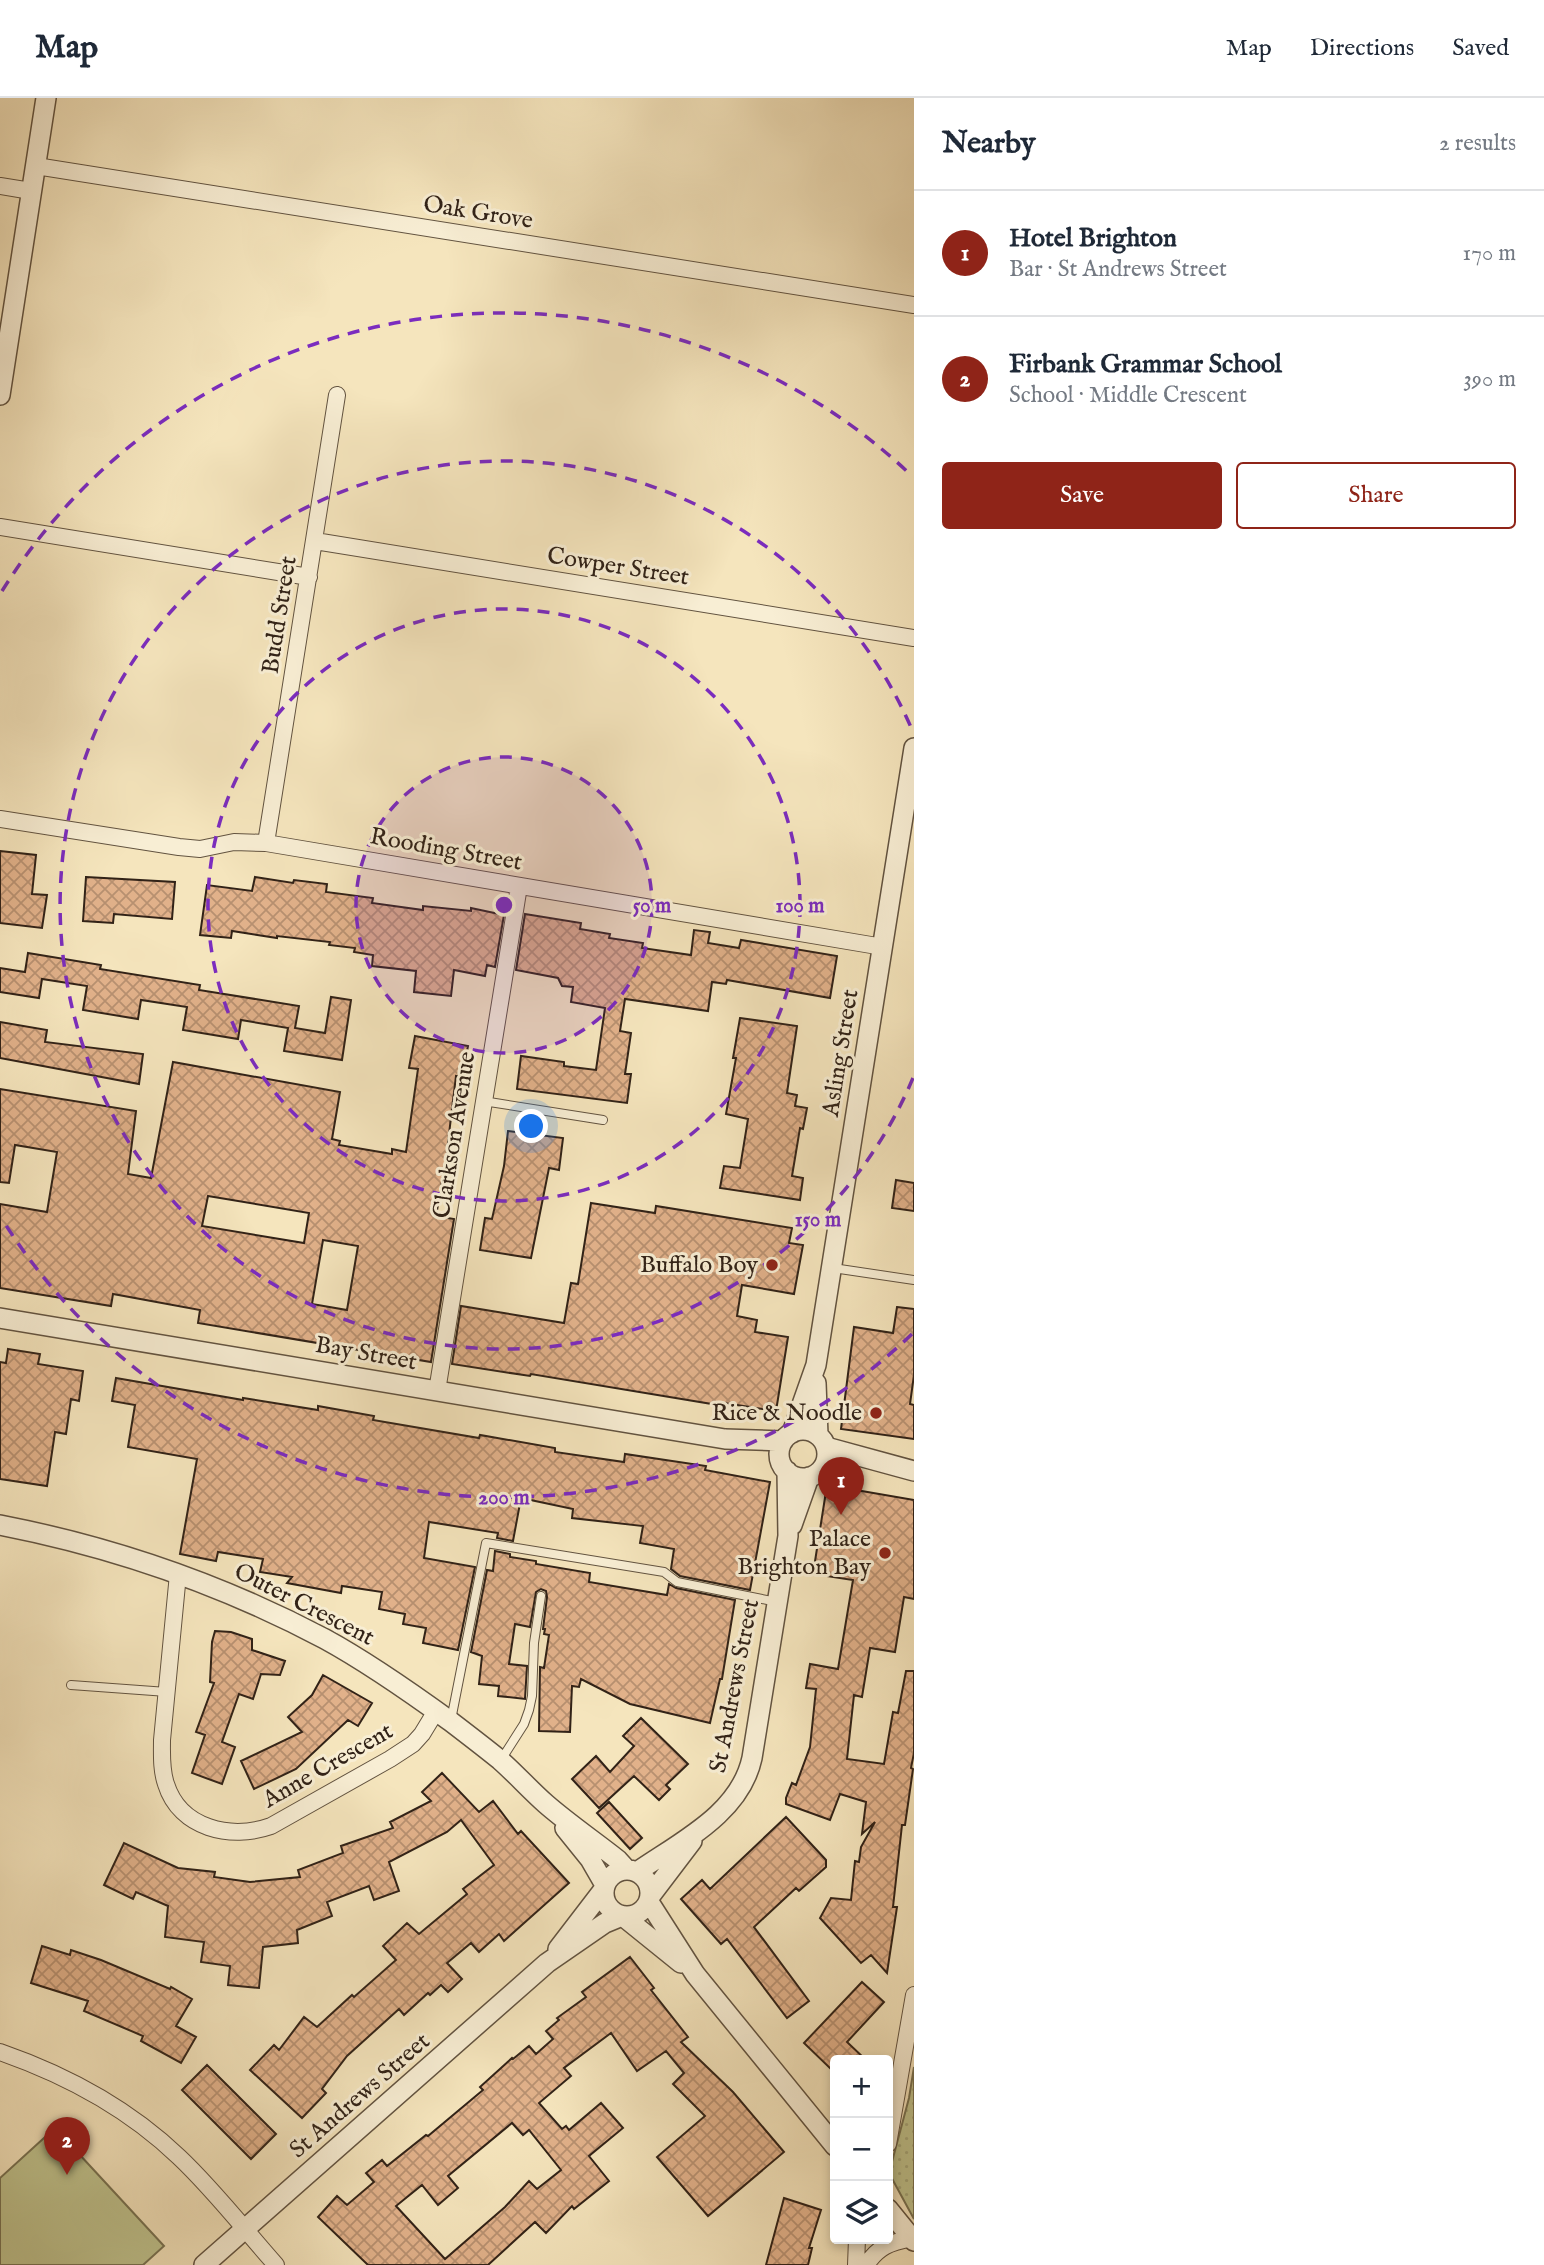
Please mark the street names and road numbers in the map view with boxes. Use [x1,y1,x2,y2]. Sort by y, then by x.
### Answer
street label: Oak Grove [421,189,535,237]
street label: Cowper Street [545,540,691,594]
street label: Budd Street [255,554,305,676]
street label: Rooding Street [368,821,524,879]
street label: Asling Street [815,987,866,1120]
street label: Clarkson Avenue [427,1049,483,1221]
street label: Bay Street [313,1330,419,1378]
street label: Outer Crescent [229,1556,379,1654]
street label: St Andrews Street [703,1596,767,1776]
street label: Anne Crescent [256,1716,399,1816]
street label: St Andrews Street [283,2026,437,2166]

